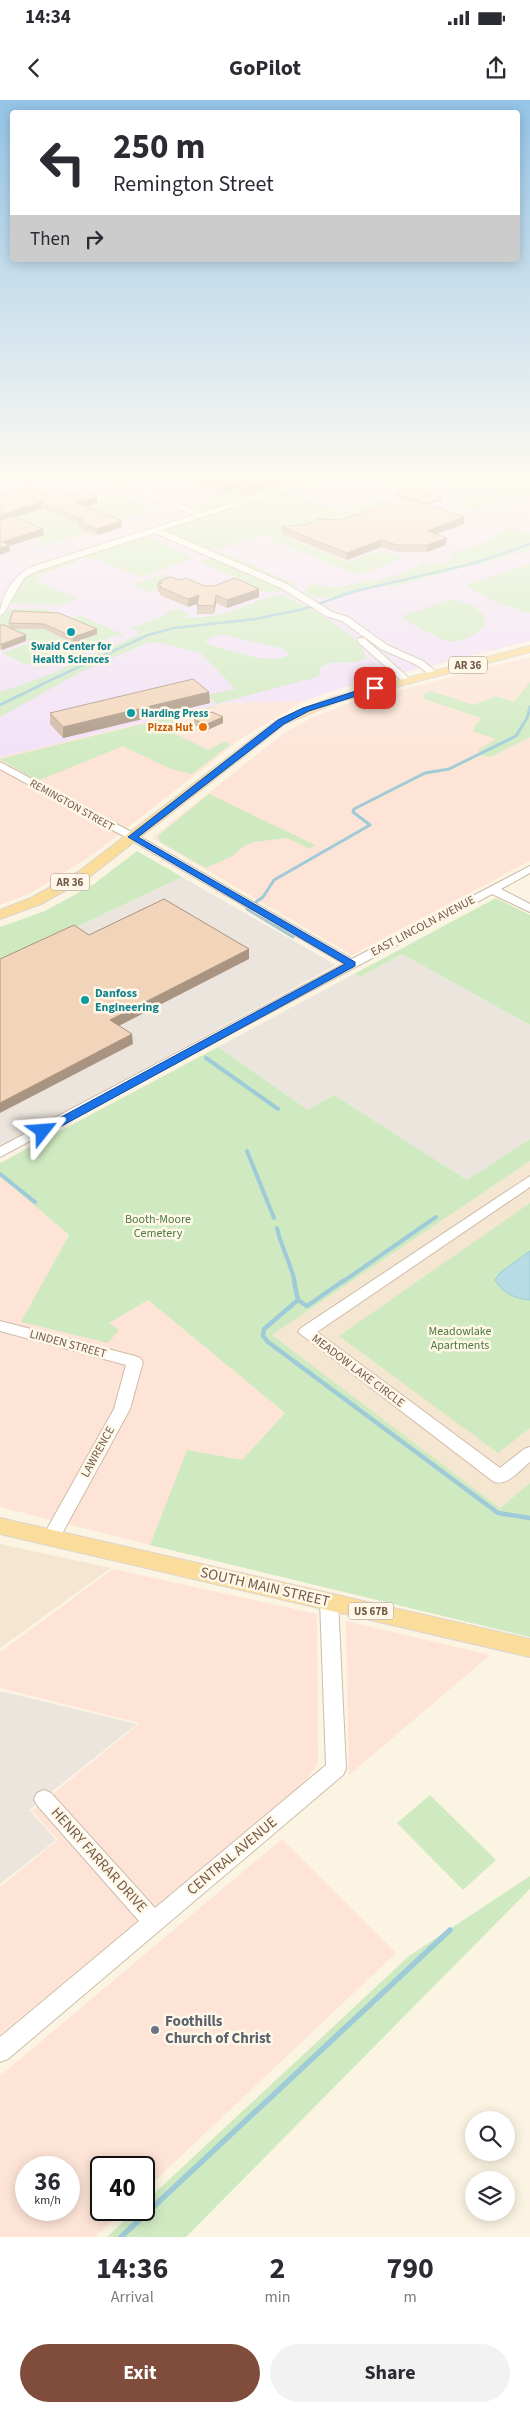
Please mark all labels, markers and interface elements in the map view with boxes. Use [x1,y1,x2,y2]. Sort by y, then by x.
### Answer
text: 14:34 [25,4,71,31]
text: GoPilot [229,52,301,84]
icon: back [20,54,48,82]
icon: share [482,54,510,82]
text: 250 m [113,122,205,172]
icon: left [30,130,95,195]
text: Remington Street [113,168,274,200]
icon: right [80,225,108,253]
text: Then [30,226,70,253]
marker: Swaid Center for Health Sciences [65,626,77,638]
place label: Swaid Center for Health Sciences [31,639,112,667]
road number: AR 36 [449,656,487,674]
pin [354,667,396,709]
icon: arrive [361,674,389,702]
place label: Harding Press [141,706,209,721]
marker: Harding Press [125,707,137,719]
place label: Pizza Hut [148,720,194,735]
marker: Pizza Hut [197,721,209,733]
street label: REMINGTON STREET [27,776,117,834]
road number: AR 36 [51,874,89,890]
street label: EAST LINCOLN AVENUE [368,891,478,961]
place label: Danfoss Engineering [95,985,159,1016]
marker: Danfoss Engineering [79,994,91,1006]
position arrow [16,1104,68,1156]
park label: Booth-Moore Cemetery [125,1211,191,1242]
park label: Meadowlake Apartments [428,1323,492,1354]
street label: LINDEN STREET [28,1326,109,1363]
street label: MEADOW LAKE CIRCLE [308,1330,408,1412]
street label: LAWRENCE [77,1423,119,1481]
street label: SOUTH MAIN STREET [198,1562,332,1612]
road number: US 67B [348,1602,394,1620]
street label: HENRY FARRAR DRIVE [46,1803,152,1917]
street label: CENTRAL AVENUE [182,1812,282,1900]
place label: Foothills Church of Christ [165,2011,271,2049]
marker: Foothills Church of Christ [149,2024,161,2036]
map controls [465,2111,515,2221]
button: search [465,2111,515,2161]
speed limit sign: 40 [90,2156,155,2221]
text: 36 [34,2164,61,2200]
button: layers [465,2171,515,2221]
text: km/h [34,2192,61,2209]
text: 14:36 [96,2247,168,2290]
text: 2 [269,2247,285,2290]
text: 790 [386,2247,434,2290]
text: Arrival [111,2286,154,2308]
text: min [264,2286,290,2308]
text: m [404,2286,417,2308]
button: Exit [20,2344,260,2402]
button: Share [270,2344,510,2402]

